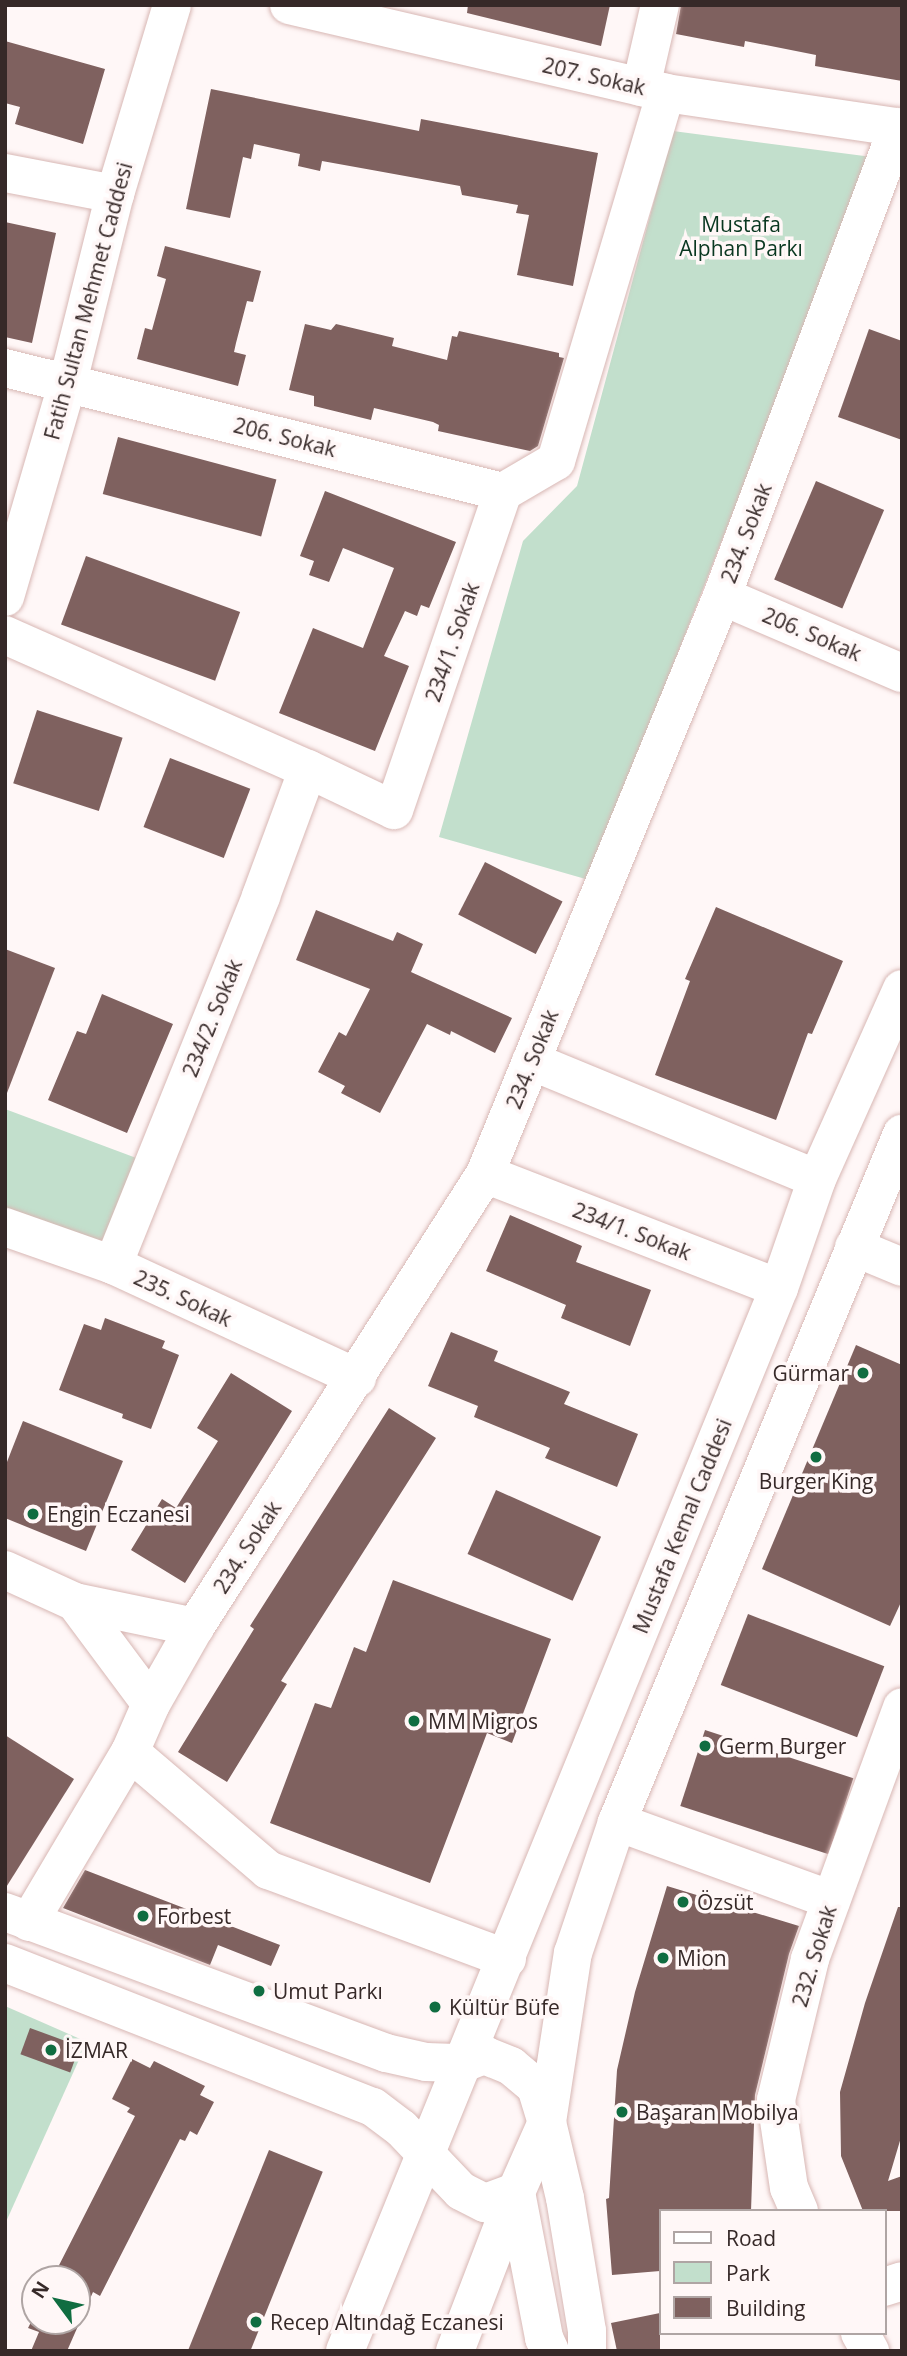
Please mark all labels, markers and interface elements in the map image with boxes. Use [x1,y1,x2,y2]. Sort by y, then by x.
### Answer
street label: 207. Sokak [540,52,648,100]
street label: Fatih Sultan Mehmet Caddesi [39,159,137,443]
park label: Mustafa Alphan Parkı [679,211,803,261]
street label: 206. Sokak [231,412,339,462]
street label: 234. Sokak [715,480,777,586]
street label: 234/1. Sokak [420,579,484,705]
street label: 206. Sokak [759,602,865,666]
street label: 234/2. Sokak [177,956,247,1080]
street label: 234. Sokak [501,1006,563,1112]
street label: 234/1. Sokak [569,1197,695,1265]
street label: 235. Sokak [130,1264,236,1332]
place label: Gürmar [773,1360,849,1386]
marker: Gürmar [855,1365,871,1381]
street label: Mustafa Kemal Caddesi [627,1415,737,1637]
marker: Burger King [808,1449,824,1465]
place label: Burger King [759,1468,873,1494]
street label: 234. Sokak [208,1496,286,1598]
place label: Engin Eczanesi [47,1501,190,1527]
marker: Engin Eczanesi [25,1506,41,1522]
place label: MM Migros [428,1708,538,1734]
marker: MM Migros [406,1713,422,1729]
place label: Germ Burger [719,1733,846,1759]
marker: Germ Burger [697,1738,713,1754]
place label: Özsüt [697,1889,754,1915]
marker: Özsüt [675,1894,691,1910]
street label: 232. Sokak [787,1902,841,2010]
place label: Forbest [157,1903,231,1929]
marker: Forbest [135,1908,151,1924]
place label: Mion [677,1945,727,1971]
marker: Mion [655,1950,671,1966]
place label: Umut Parkı [273,1978,383,2004]
marker: Umut Parkı [251,1983,267,1999]
place label: Kültür Büfe [449,1994,560,2020]
marker: Kültür Büfe [427,1999,443,2015]
place label: İZMAR [65,2037,128,2063]
marker: İZMAR [43,2042,59,2058]
place label: Başaran Mobilya [636,2099,799,2125]
marker: Başaran Mobilya [614,2104,630,2120]
legend [659,2209,886,2335]
text: Road [726,2224,776,2252]
text: Park [726,2259,770,2287]
north arrow [21,2265,91,2335]
text: N [25,2276,55,2303]
text: Building [726,2294,805,2322]
place label: Recep Altındağ Eczanesi [270,2309,504,2335]
marker: Recep Altındağ Eczanesi [248,2314,264,2330]

